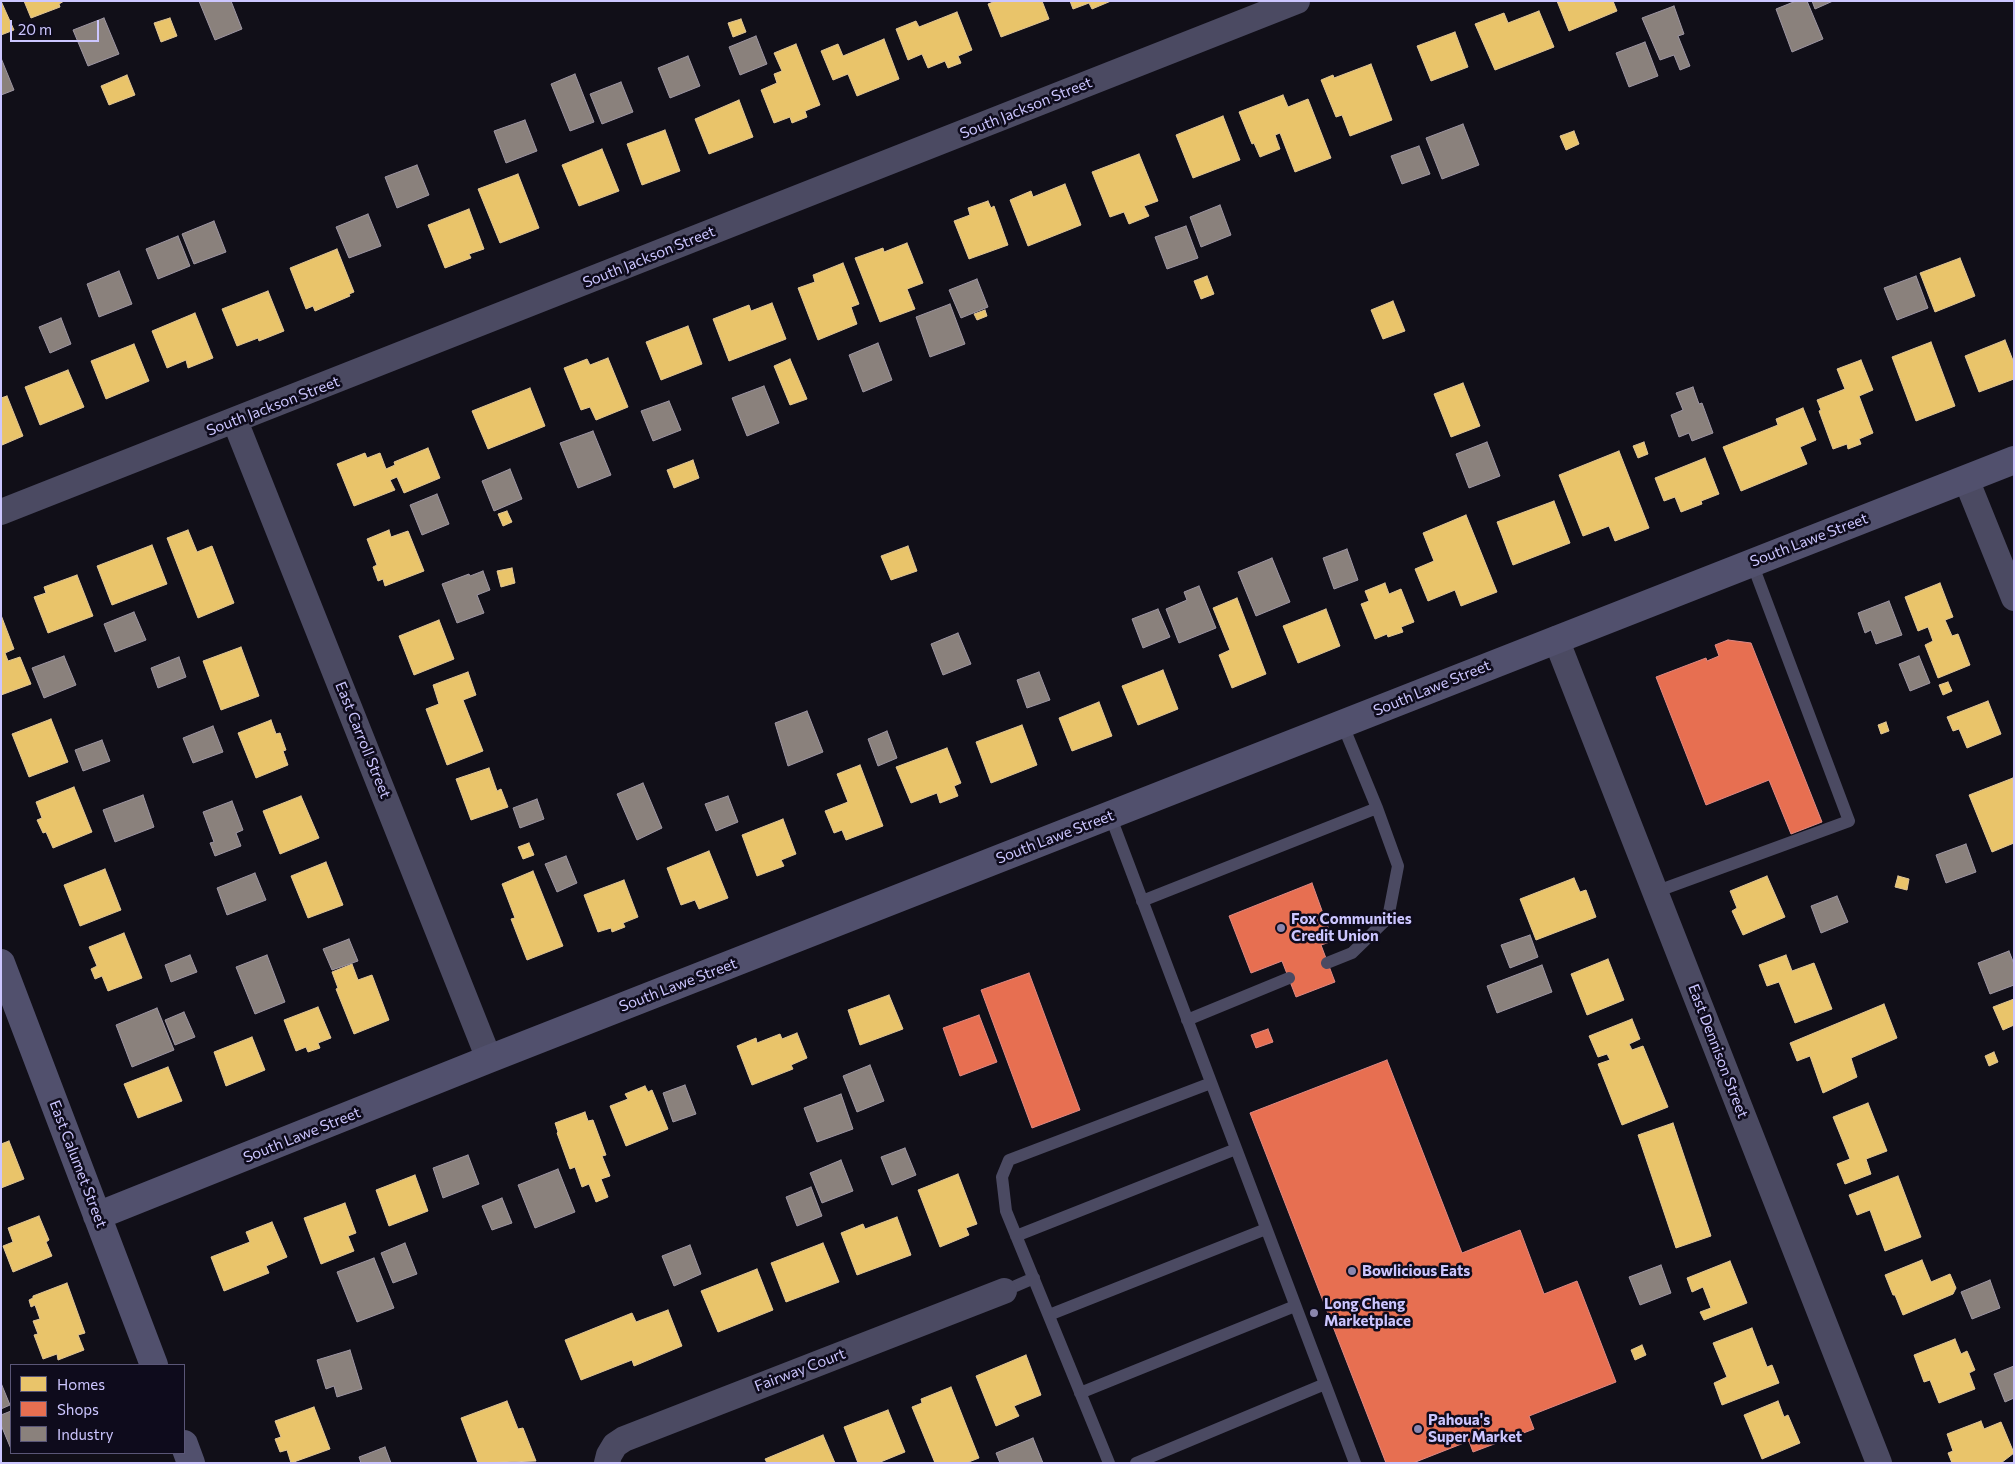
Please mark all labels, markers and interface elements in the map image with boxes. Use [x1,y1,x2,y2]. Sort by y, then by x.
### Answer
scale bar [12,10,101,42]
text: 20 m [18,20,52,38]
street label: South Jackson Street [957,73,1095,143]
street label: South Jackson Street [580,222,718,292]
street label: South Jackson Street [204,372,342,440]
street label: South Lawe Street [1747,509,1871,571]
street label: South Lawe Street [1371,656,1493,720]
street label: East Carroll Street [331,679,395,801]
street label: South Lawe Street [993,806,1117,868]
place label: Fox Communities Credit Union [1291,910,1412,945]
marker: Fox Communities Credit Union [1275,922,1287,934]
street label: South Lawe Street [616,954,740,1016]
street label: East Dennison Street [1684,981,1752,1121]
street label: East Calumet Street [45,1098,111,1230]
street label: South Lawe Street [241,1103,363,1167]
place label: Bowlicious Eats [1362,1262,1470,1280]
marker: Bowlicious Eats [1346,1265,1358,1277]
place label: Long Cheng Marketplace [1324,1295,1411,1330]
marker: Long Cheng Marketplace [1308,1307,1320,1319]
street label: Fairway Court [752,1344,848,1396]
legend [10,1364,185,1454]
text: Homes [57,1375,105,1393]
text: Shops [57,1400,99,1418]
place label: Pahoua's Super Market [1428,1411,1522,1446]
marker: Pahoua's Super Market [1412,1423,1424,1435]
text: Industry [57,1425,114,1443]

